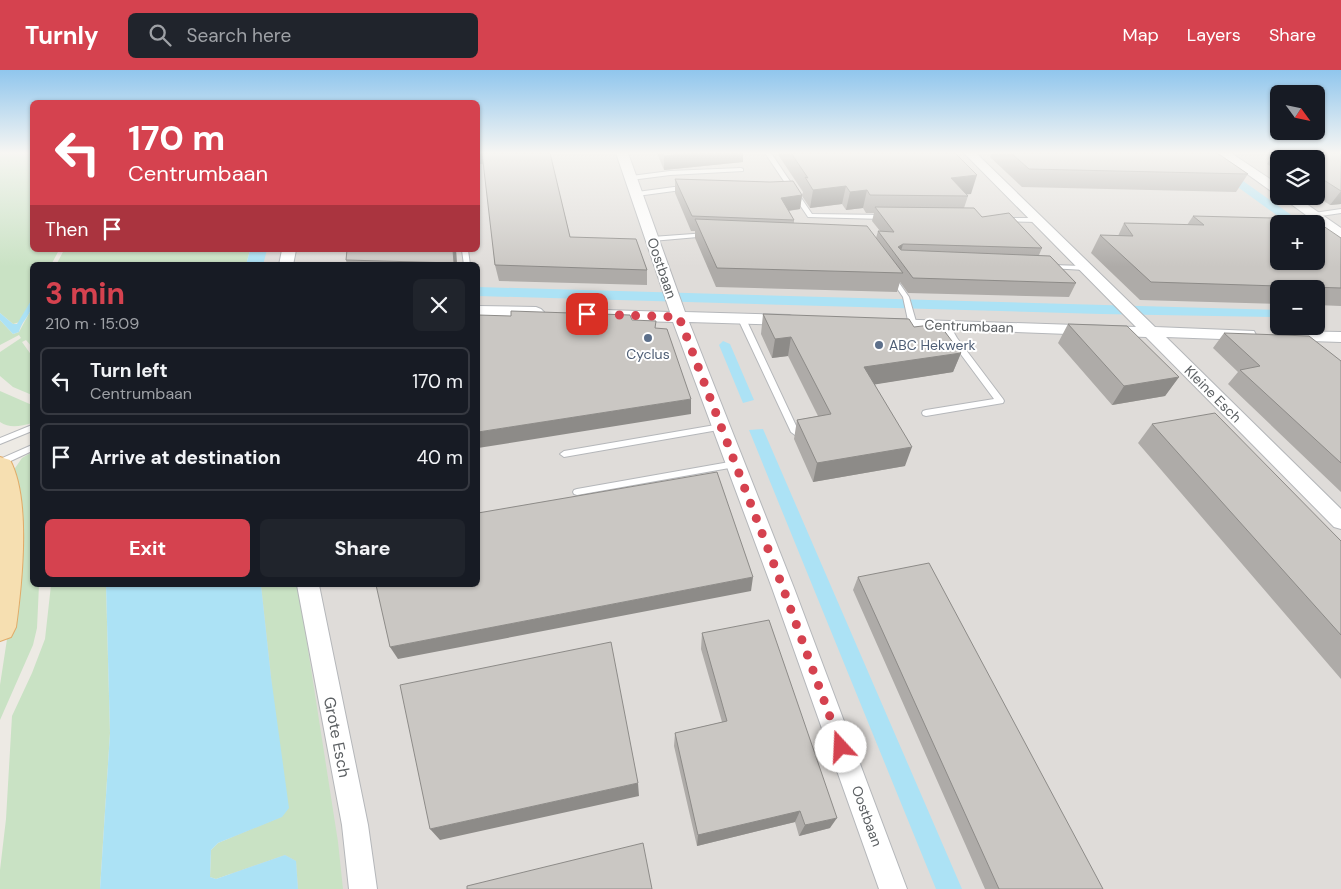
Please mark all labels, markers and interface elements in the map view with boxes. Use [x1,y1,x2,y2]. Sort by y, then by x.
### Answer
search box [128,13,478,58]
text: Turnly [25,20,98,51]
icon: search [146,21,174,49]
text: Search here [186,23,291,48]
text: Map [1123,23,1159,47]
text: Layers [1187,23,1241,47]
text: Share [1269,23,1316,47]
north arrow [1270,85,1325,140]
map controls [1270,85,1325,335]
text: 170 m [128,115,225,161]
icon: left [45,120,110,185]
button: layers [1270,150,1325,205]
text: Centrumbaan [128,159,268,188]
icon: arrive [98,215,126,243]
button: + [1270,215,1325,270]
text: Then [45,217,88,242]
street label: Oostbaan [643,235,681,301]
text: 3 min [45,274,125,313]
button: close [413,279,465,331]
button: − [1270,280,1325,335]
pin [566,293,608,335]
icon: arrive [573,300,601,328]
text: 210 m · 15:09 [45,313,139,334]
street label: Centrumbaan [924,315,1014,337]
marker: Cyclus [642,332,654,344]
place label: ABC Hekwerk [889,336,976,354]
marker: ABC Hekwerk [873,339,885,351]
place label: Cyclus [626,345,670,363]
text: Turn left [90,358,168,383]
street label: Kleine Esch [1181,362,1245,426]
icon: left [47,367,75,395]
text: 170 m [412,369,463,394]
text: Centrumbaan [90,383,192,404]
icon: arrive [47,443,75,471]
text: Arrive at destination [90,445,281,470]
text: 40 m [416,445,463,470]
button: Exit [45,519,250,577]
button: Share [260,519,465,577]
street label: Grote Esch [319,695,355,779]
position arrow [814,720,866,772]
street label: Oostbaan [848,783,886,849]

